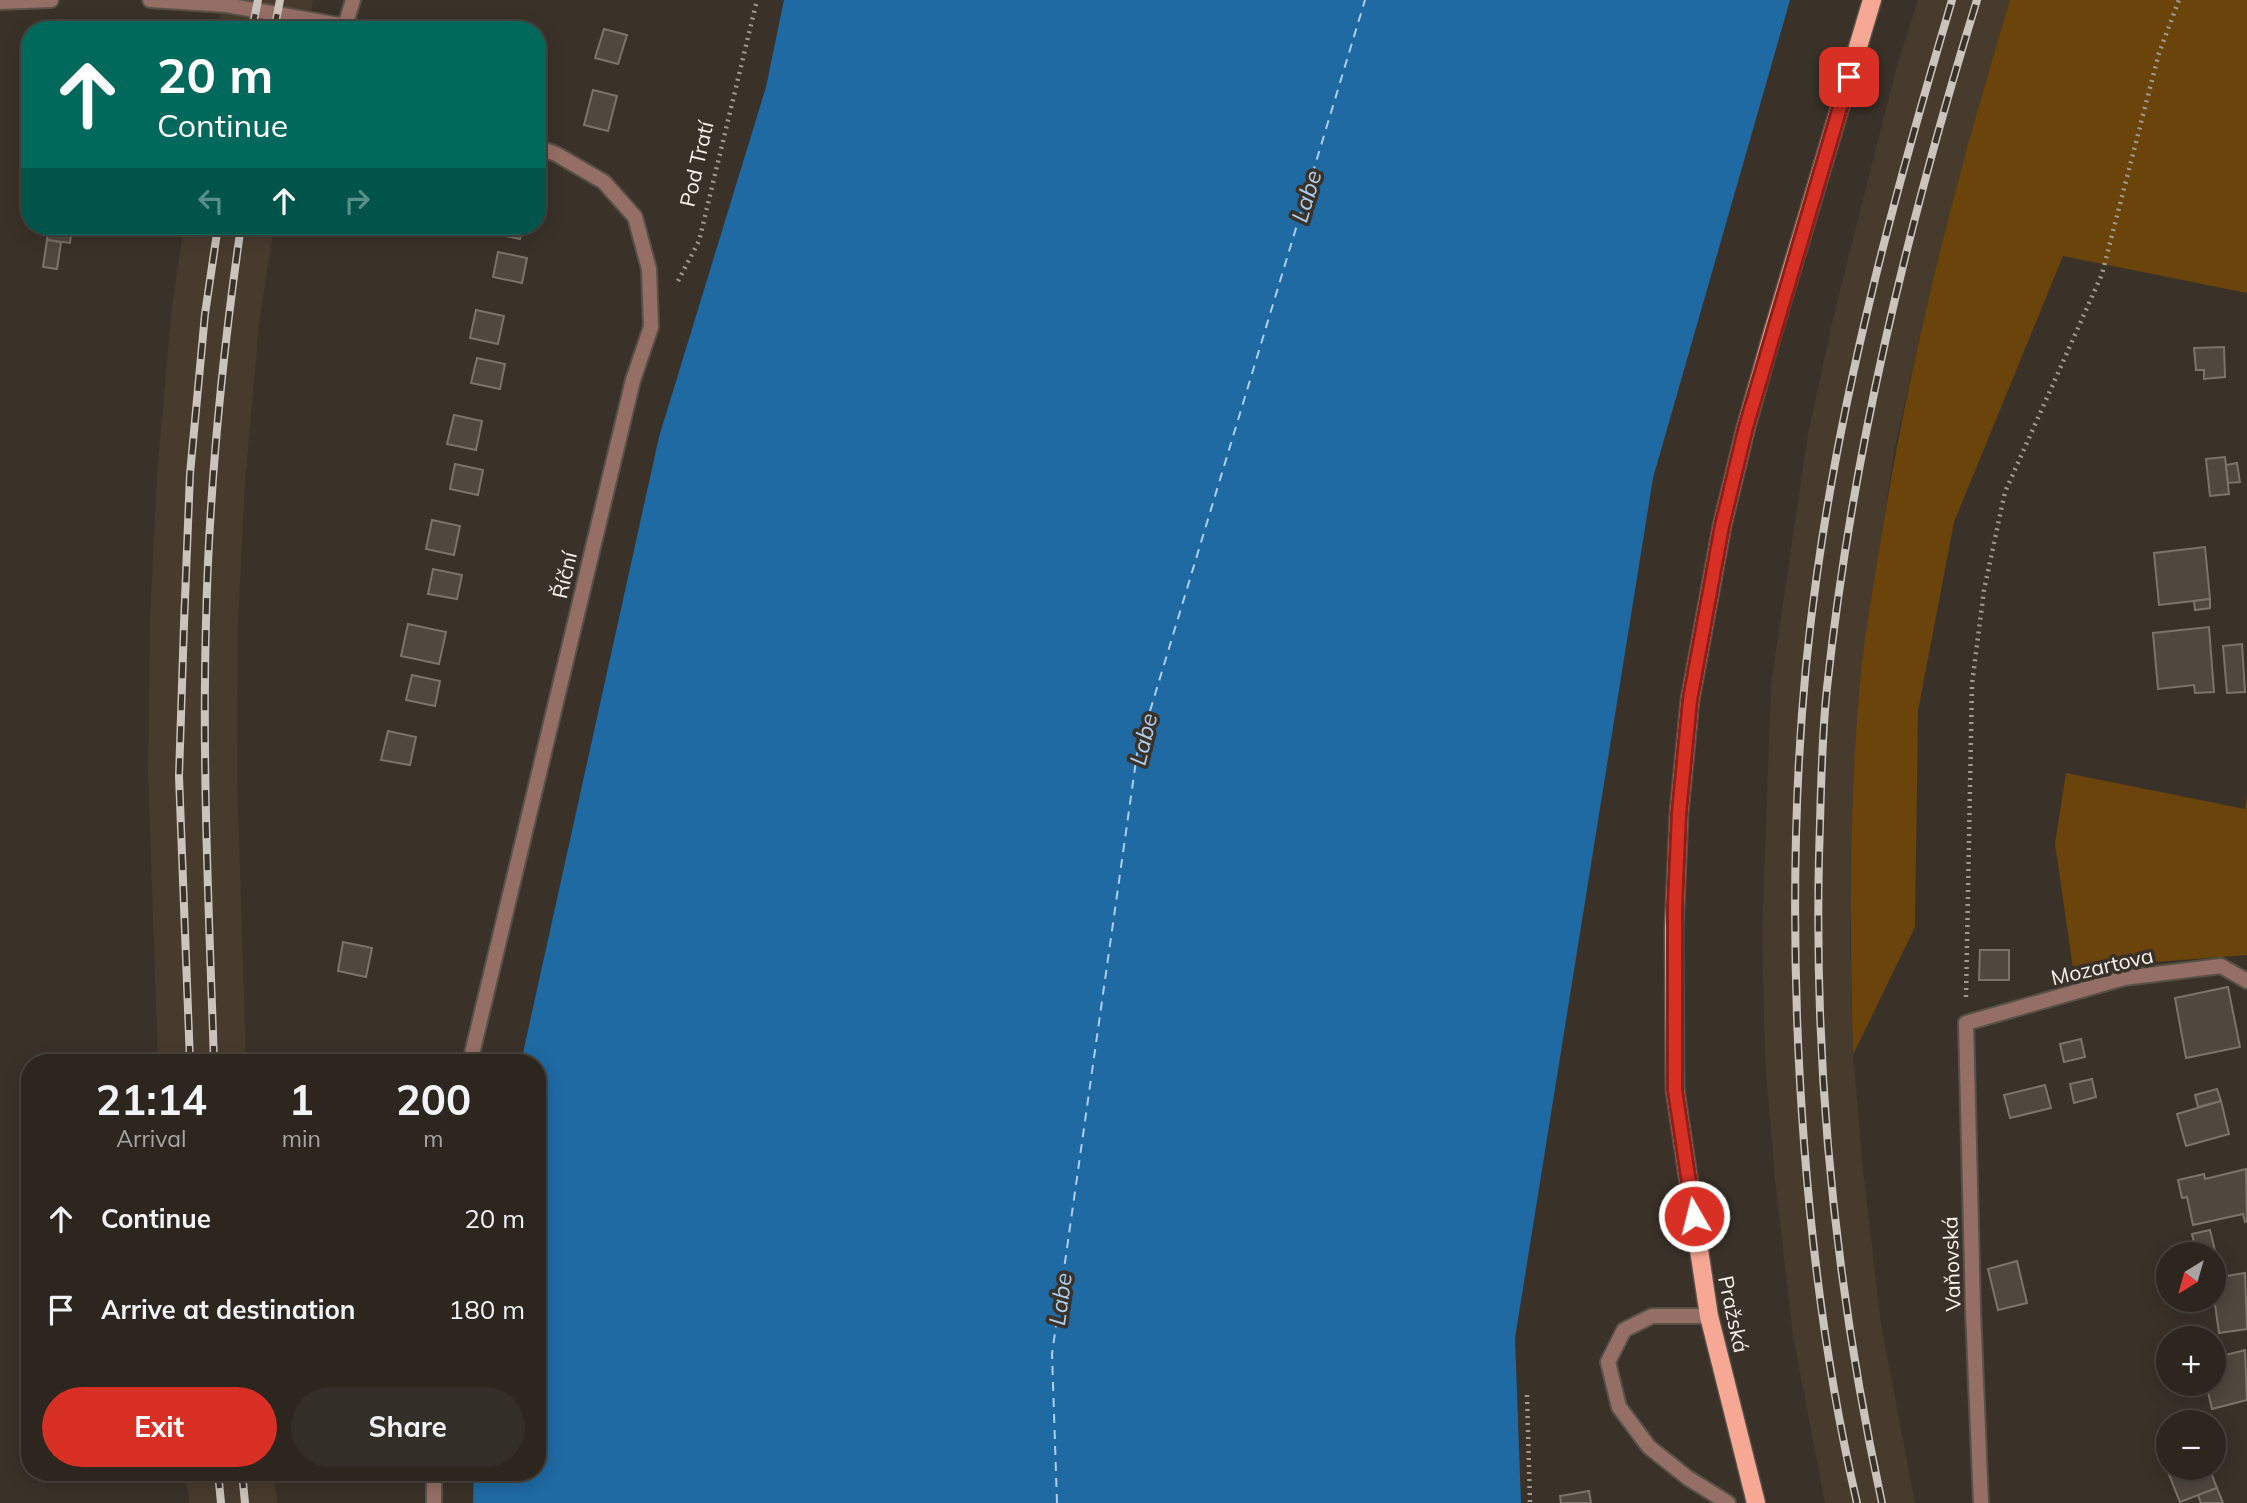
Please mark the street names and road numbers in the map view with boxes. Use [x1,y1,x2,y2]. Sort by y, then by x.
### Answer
street label: Pod Tratí [674,118,719,209]
street label: Říční [546,548,582,601]
street label: Mozartova [2048,942,2156,990]
street label: Vaňovská [1936,1216,1966,1312]
street label: Pražská [1713,1273,1755,1355]

